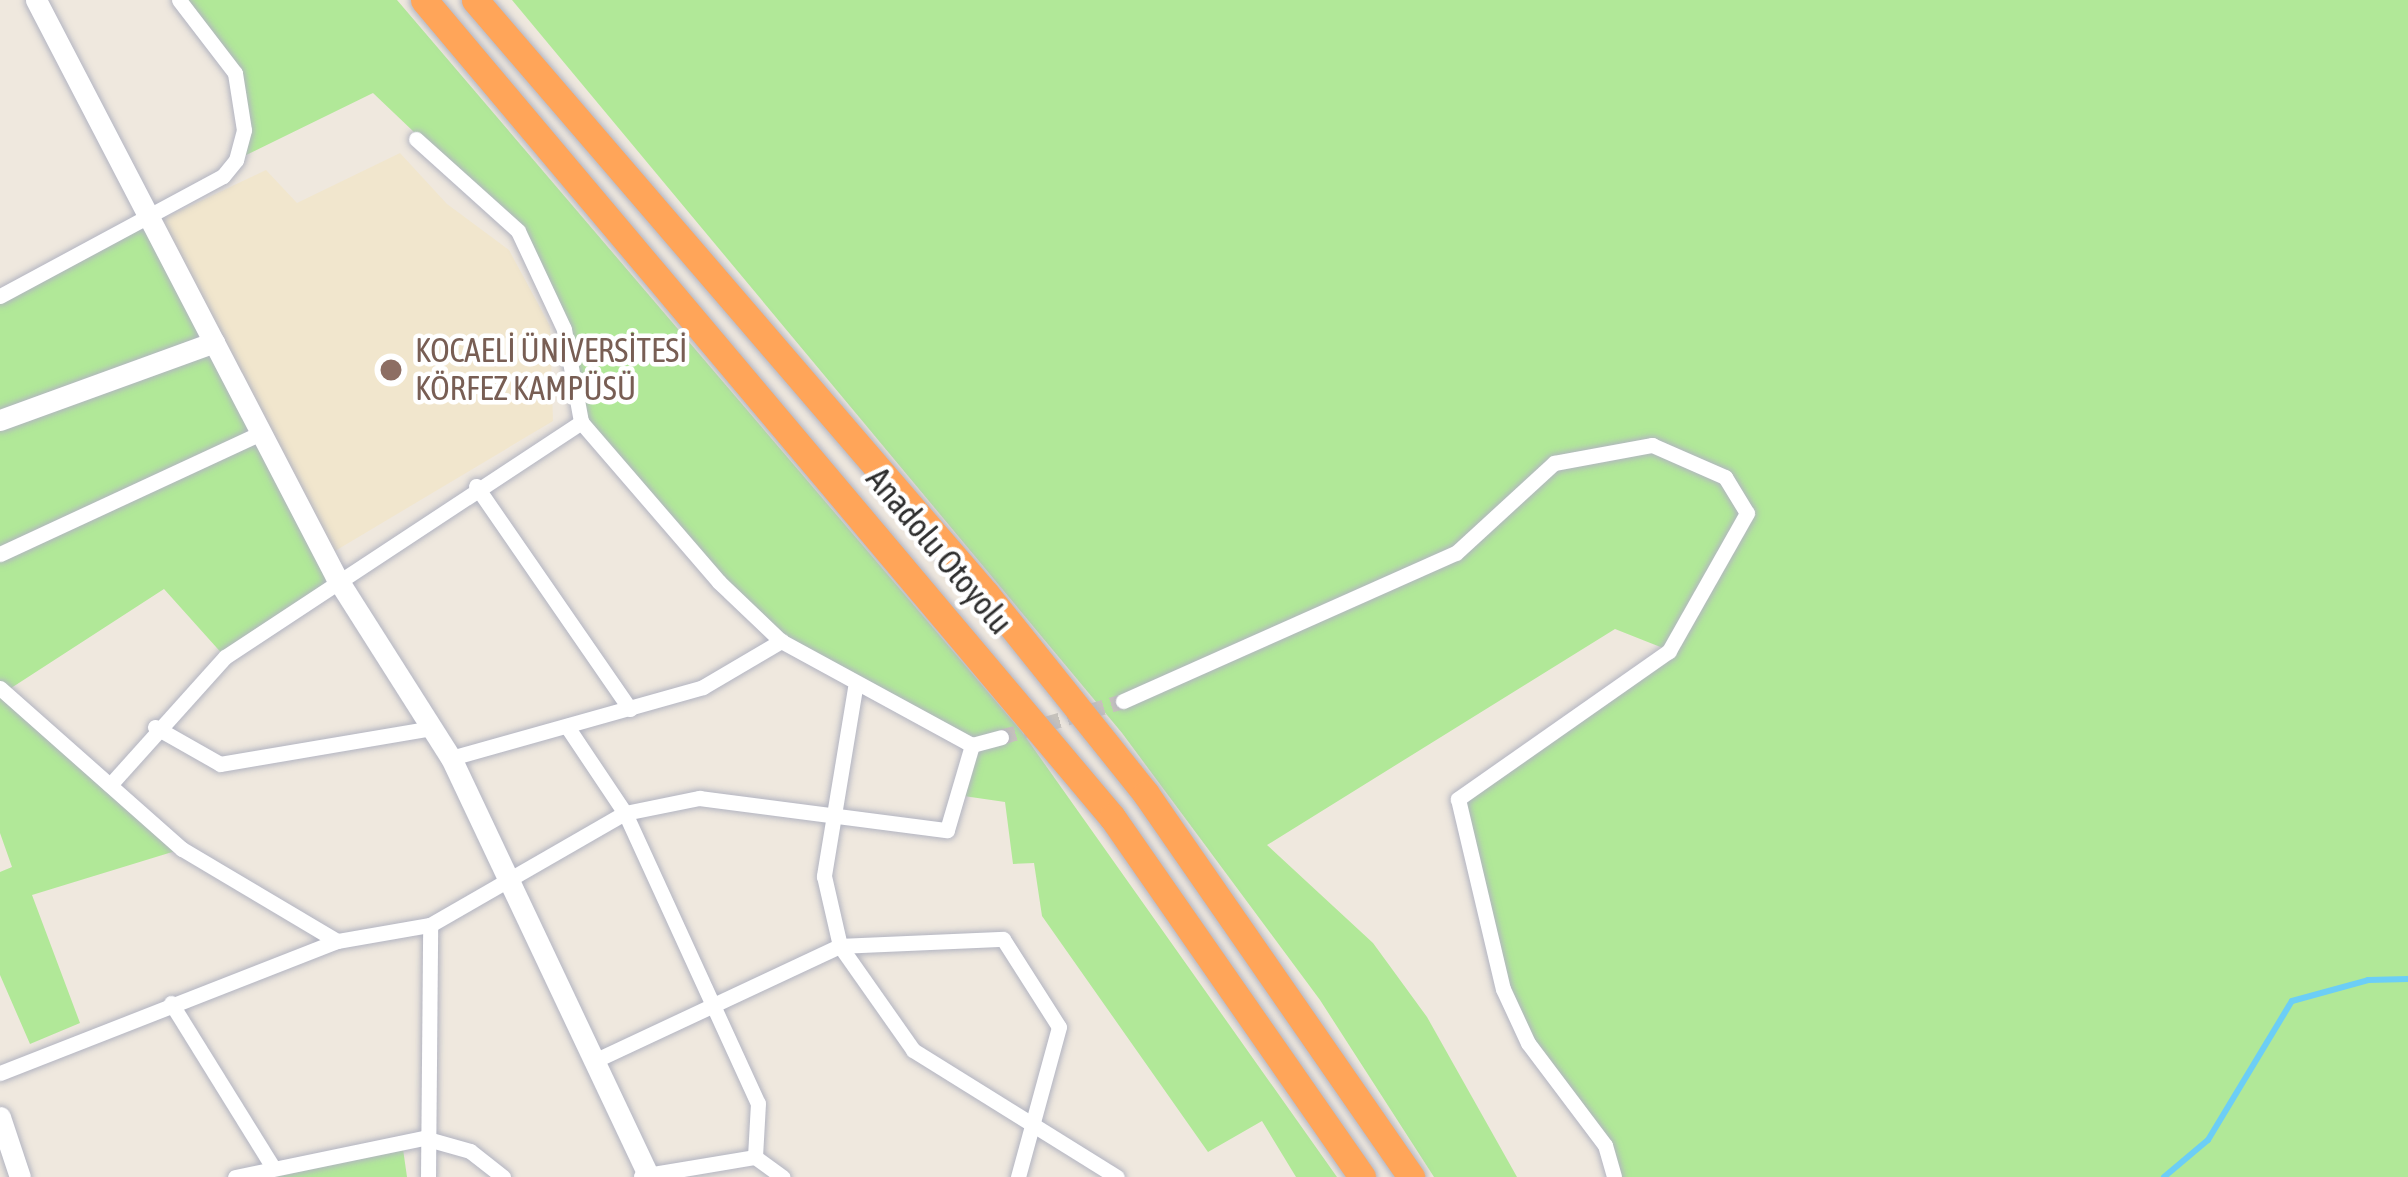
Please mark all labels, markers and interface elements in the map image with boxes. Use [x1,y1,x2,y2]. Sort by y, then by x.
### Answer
place label: KOCAELİ ÜNİVERSİTESİ KÖRFEZ KAMPÜSÜ [415,331,687,409]
marker: KOCAELİ ÜNİVERSİTESİ KÖRFEZ KAMPÜSÜ [378,357,404,383]
street label: Anadolu Otoyolu [858,460,1020,642]

